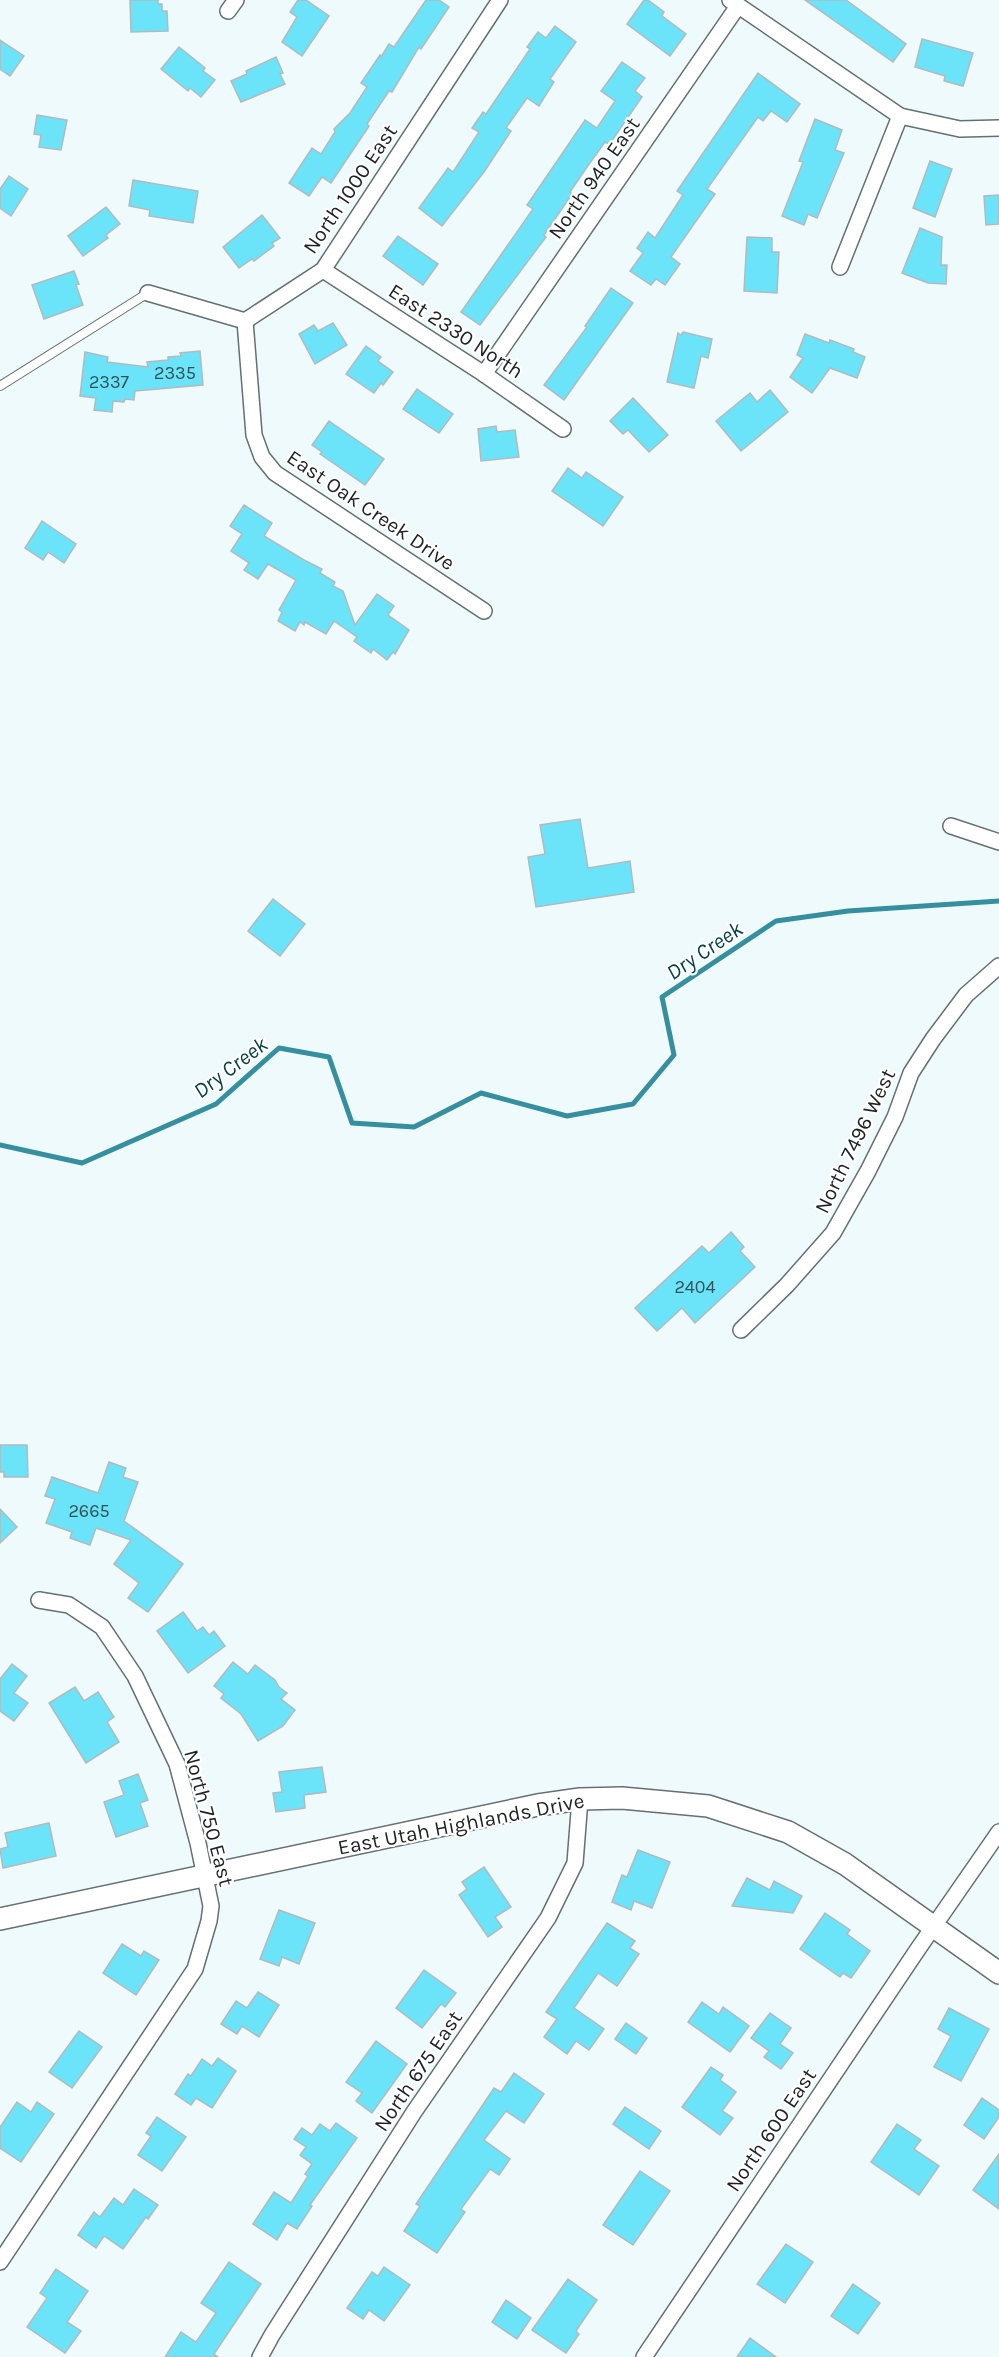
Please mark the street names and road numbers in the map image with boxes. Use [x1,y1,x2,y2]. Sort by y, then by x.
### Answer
street label: North 940 East [543,113,645,243]
street label: North 1000 East [298,120,402,258]
street label: East 2330 North [384,279,528,383]
street label: East Oak Creek Drive [283,445,459,575]
street label: North 7496 West [810,1065,900,1217]
street label: North 750 East [179,1747,239,1889]
street label: East Utah Highlands Drive [336,1788,586,1860]
street label: North 675 East [369,2006,467,2136]
street label: North 600 East [721,2064,821,2196]

